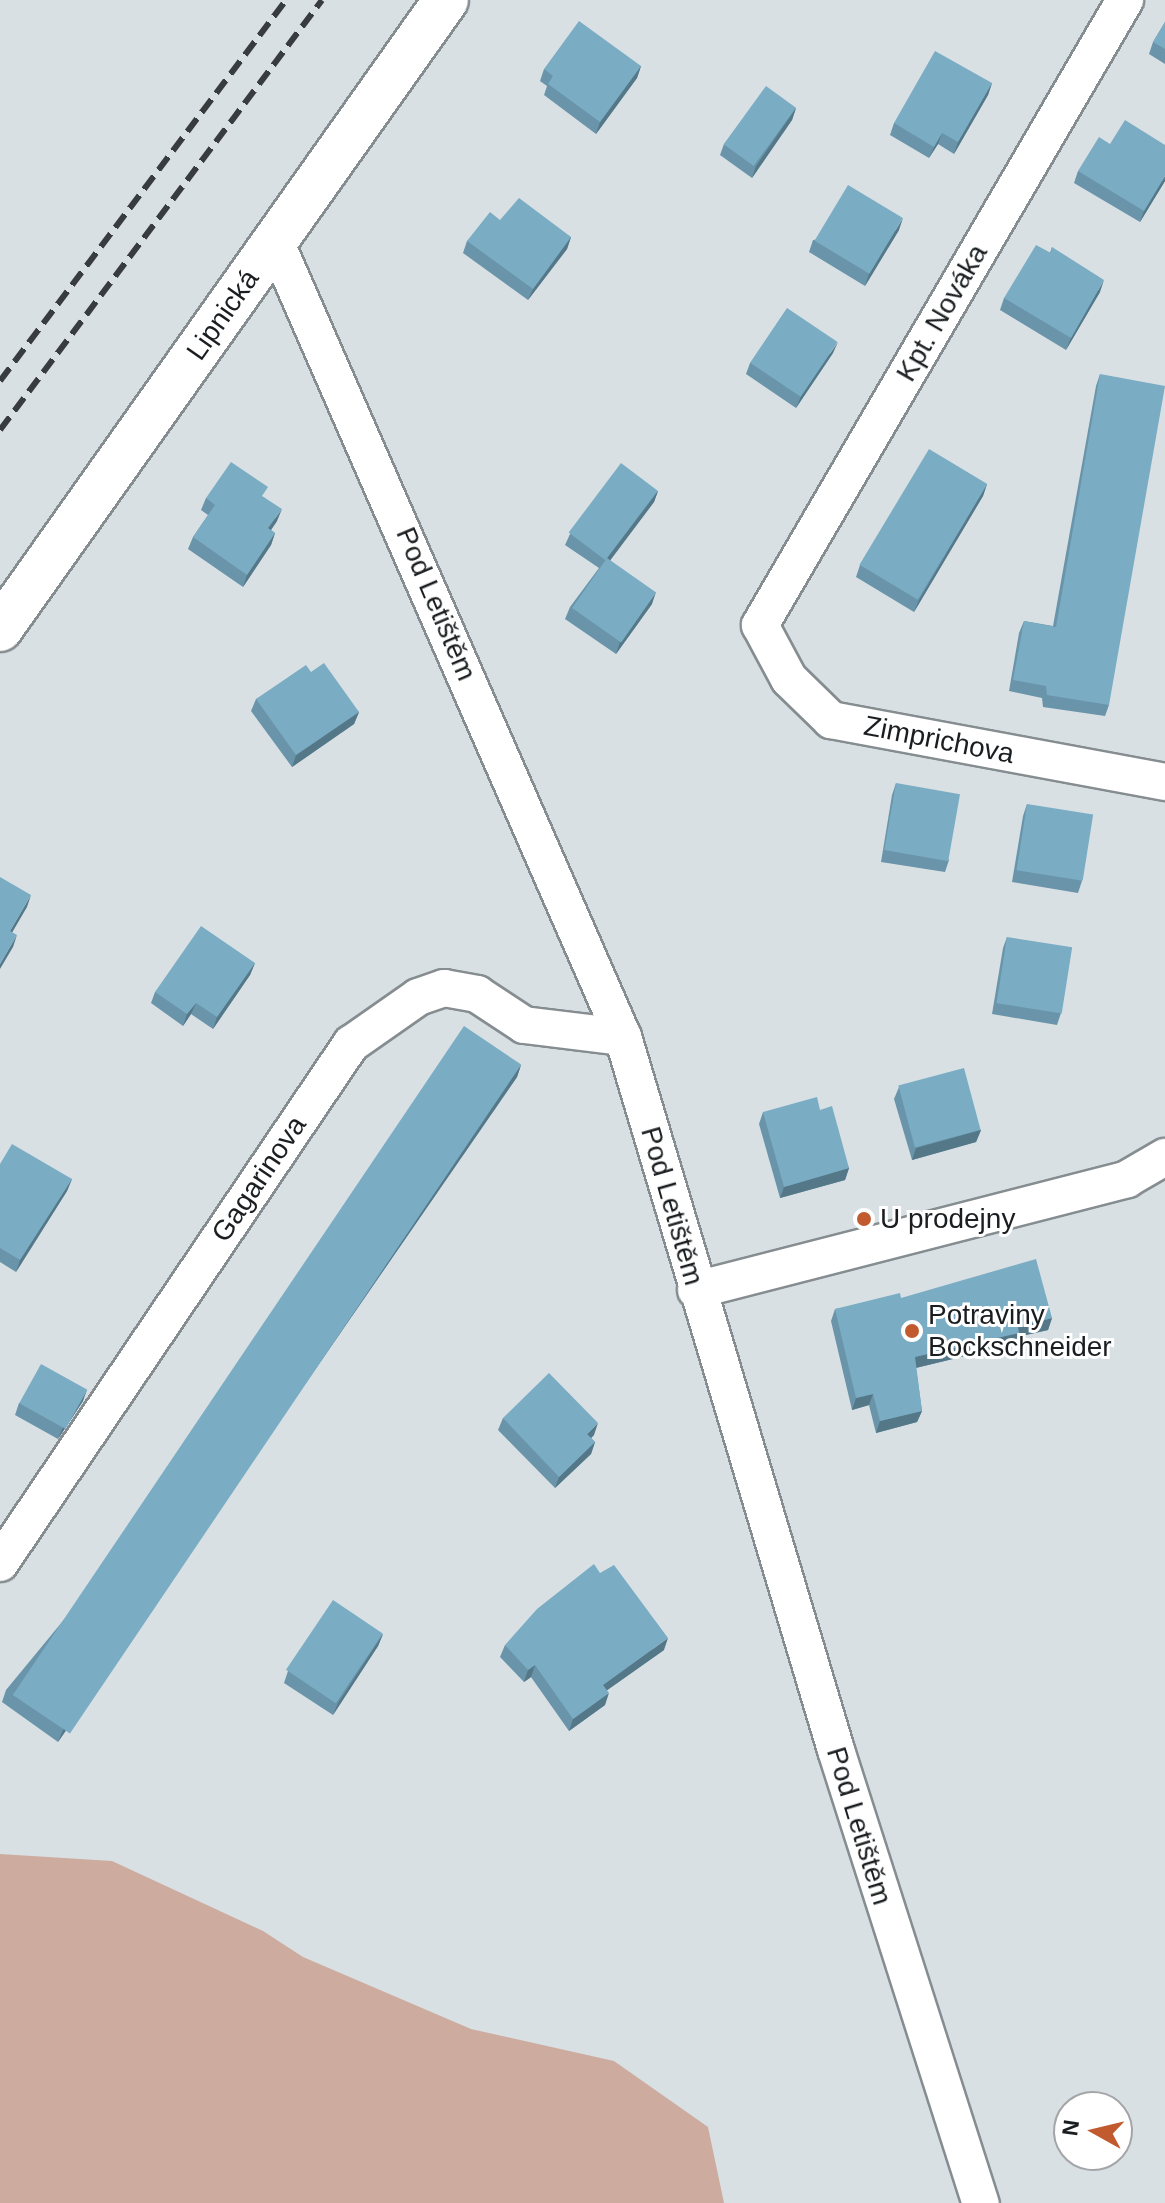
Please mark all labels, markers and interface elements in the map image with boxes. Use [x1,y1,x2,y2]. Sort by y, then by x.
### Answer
street label: Kpt. Nováka [889,239,995,387]
street label: Lipnická [180,263,266,367]
street label: Pod Letištěm [389,522,483,686]
street label: Zimprichova [861,709,1017,771]
street label: Gagarinova [205,1110,313,1248]
street label: Pod Letištěm [633,1123,711,1289]
place label: U prodejny [880,1202,1015,1236]
marker: U prodejny [855,1210,873,1228]
place label: Potraviny Bockschneider [928,1298,1112,1364]
marker: Potraviny Bockschneider [903,1322,921,1340]
street label: Pod Letištěm [819,1743,899,1909]
north arrow [1053,2091,1133,2171]
text: N [1057,2118,1084,2137]

